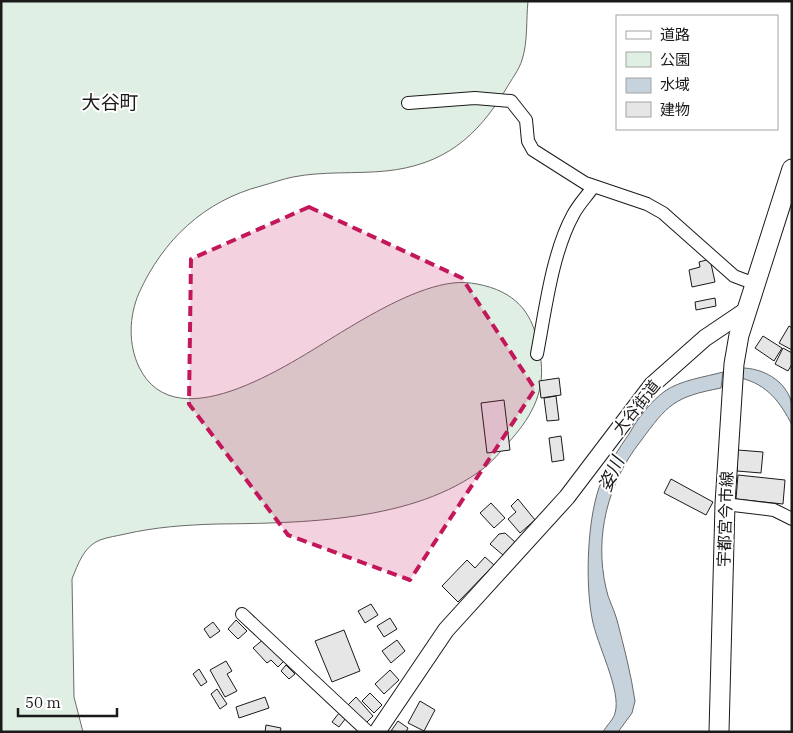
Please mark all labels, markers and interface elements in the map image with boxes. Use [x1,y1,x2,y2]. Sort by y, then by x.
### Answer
legend [616,15,778,130]
text: 道路 [660,25,690,44]
text: 公園 [660,50,690,69]
text: 水域 [660,75,690,94]
district label: 大谷町 [81,90,139,114]
text: 建物 [660,100,690,119]
street label: 大谷街道 [608,376,664,438]
water label: 姿川 [593,451,630,495]
street label: 宇都宮今市線 [713,471,737,567]
scale bar [18,686,116,718]
text: 50 m [25,693,61,712]

